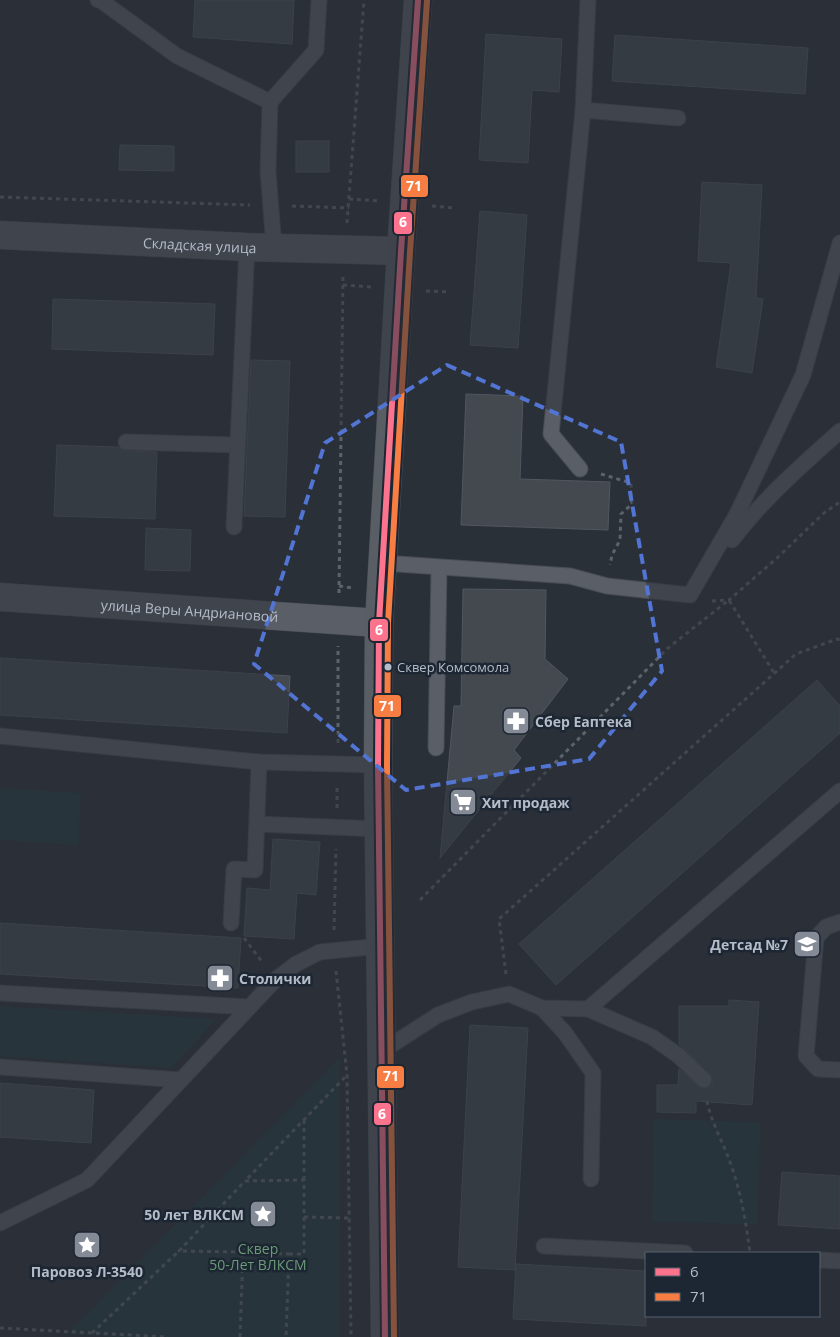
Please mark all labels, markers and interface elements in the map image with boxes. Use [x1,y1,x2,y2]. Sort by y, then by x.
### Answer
line badge: 71 [400,174,429,198]
text: 71 [406,176,422,195]
line badge: 6 [393,211,413,235]
text: 6 [399,212,407,231]
street label: Складская улица [143,232,257,257]
street label: улица Веры Андриановой [100,594,279,626]
line badge: 6 [369,618,389,642]
text: 6 [375,620,383,639]
place label: Сквер Комсомола [397,658,509,676]
marker: Сквер Комсомола [383,662,393,672]
line badge: 71 [373,694,402,718]
text: 71 [379,696,395,715]
pharmacy icon: Сбер Еаптека [501,706,531,736]
place label: Сбер Еаптека [535,712,632,731]
supermarket icon: Хит продаж [448,787,478,817]
place label: Хит продаж [482,793,570,812]
school or university icon: Детсад №7 [792,929,822,959]
place label: Детсад №7 [710,935,788,954]
pharmacy icon: Столички [205,963,235,993]
place label: Столички [239,969,311,988]
line badge: 71 [376,1065,405,1089]
text: 71 [383,1066,399,1085]
line badge: 6 [373,1102,392,1126]
text: 6 [378,1104,386,1123]
place icon: 50 лет ВЛКСМ [248,1199,278,1229]
place label: 50 лет ВЛКСМ [144,1205,244,1224]
place icon: Паровоз Л-3540 [72,1230,102,1260]
park label: Сквер 50-Лет ВЛКСМ [209,1239,307,1274]
legend [645,1252,820,1317]
text: 6 [690,1261,699,1281]
place label: Паровоз Л-3540 [31,1262,143,1281]
text: 71 [690,1286,707,1306]

